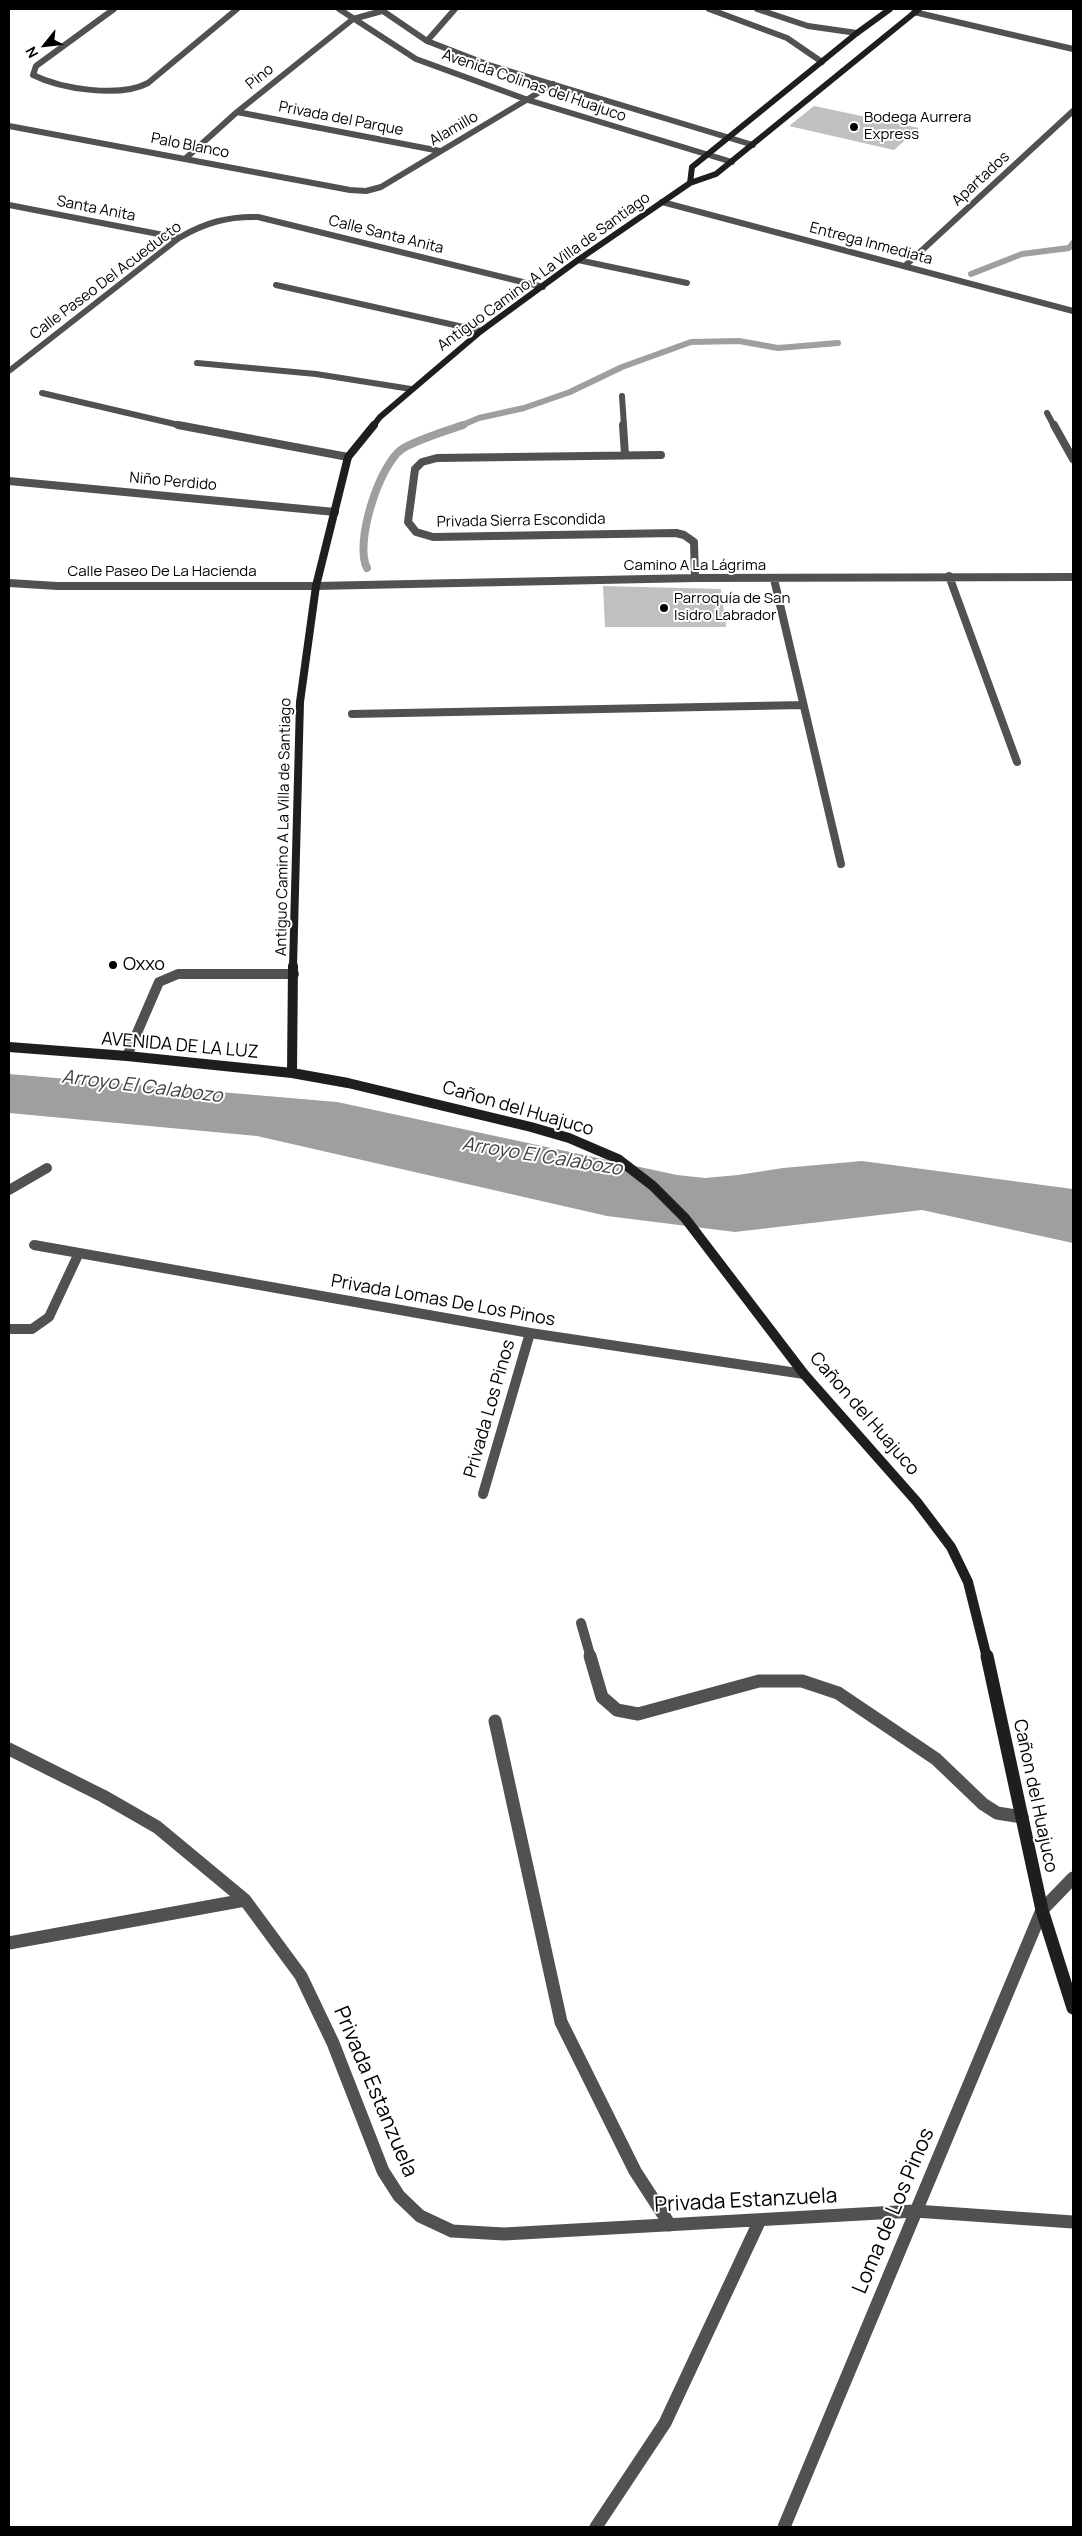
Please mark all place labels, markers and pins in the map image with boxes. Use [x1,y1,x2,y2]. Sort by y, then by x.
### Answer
place label: Bodega Aurrera Express [864,109,971,144]
marker: Bodega Aurrera Express [848,121,860,133]
place label: Parroquía de San Isidro Labrador [674,590,790,625]
marker: Parroquía de San Isidro Labrador [658,602,670,614]
place label: Oxxo [123,954,165,976]
marker: Oxxo [107,959,119,971]

